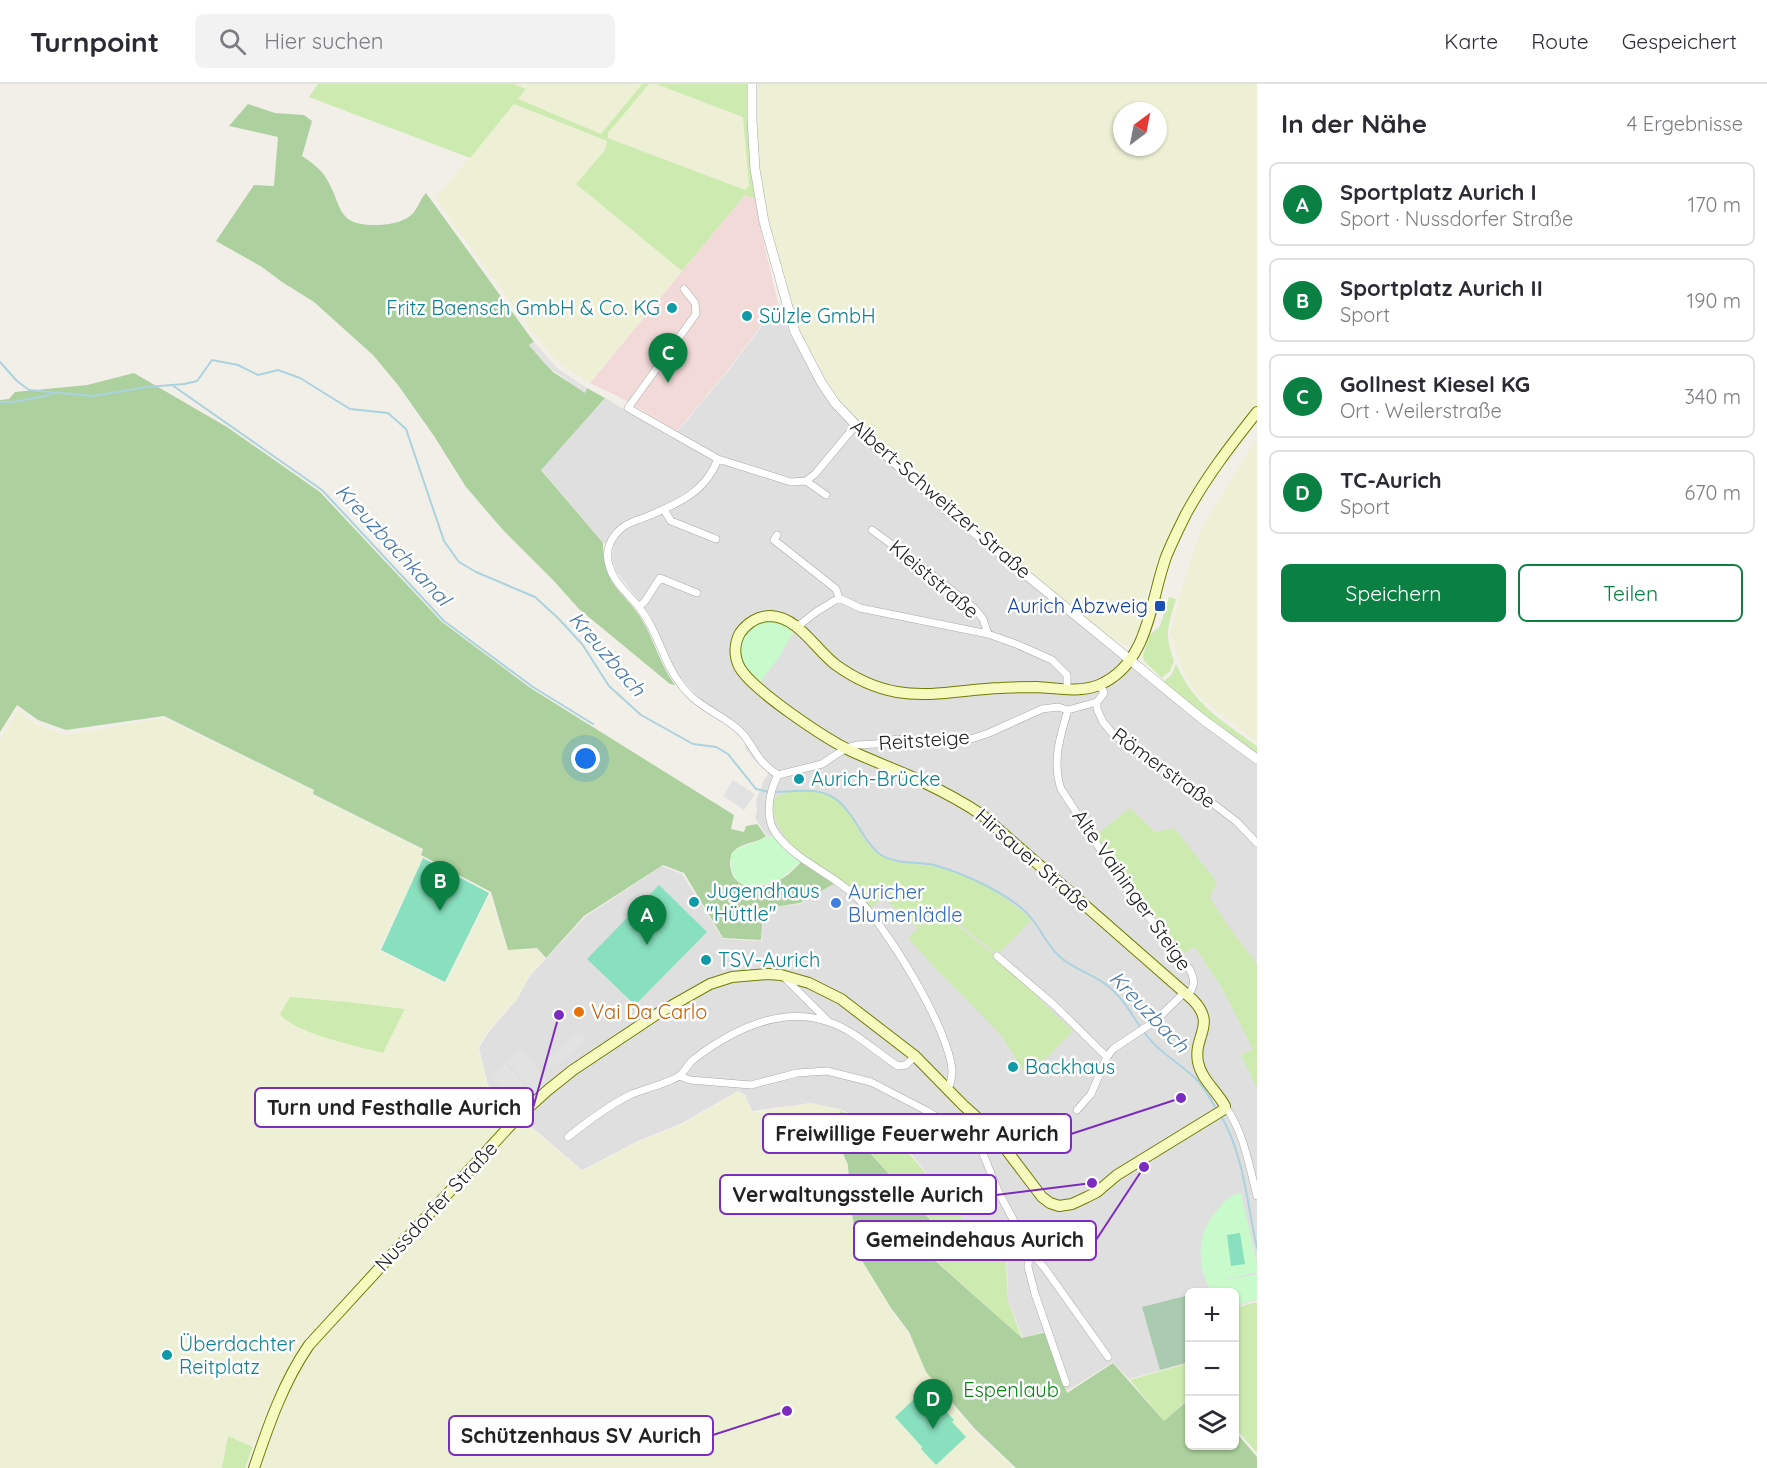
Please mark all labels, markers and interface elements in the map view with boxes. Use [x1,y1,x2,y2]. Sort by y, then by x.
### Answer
search box [195,14,615,68]
text: Turnpoint [30,24,159,59]
icon: search [216,25,249,58]
text: Hier suchen [264,27,384,55]
text: Karte [1444,28,1498,54]
text: Route [1531,28,1589,54]
text: Gespeichert [1622,28,1737,54]
north arrow [1113,102,1167,156]
text: In der Nähe [1281,107,1427,140]
text: 4 Ergebnisse [1627,111,1743,136]
text: Sportplatz Aurich I [1340,178,1537,206]
text: A [1296,192,1309,217]
text: 170 m [1688,192,1741,217]
text: Sport · Nussdorfer Straße [1340,206,1573,231]
text: Sportplatz Aurich II [1340,274,1543,302]
text: B [1296,288,1309,313]
text: 190 m [1687,288,1741,313]
place label: Fritz Baensch GmbH & Co. KG [386,295,660,320]
marker: Fritz Baensch GmbH & Co. KG [665,301,679,315]
text: Sport [1340,302,1390,327]
place label: Sülzle GmbH [759,303,876,328]
marker: Sülzle GmbH [740,309,754,323]
pin: C [648,334,688,383]
text: Gollnest Kiesel KG [1340,370,1530,398]
text: C [1296,384,1309,409]
text: 340 m [1684,384,1741,409]
text: Ort · Weilerstraße [1340,398,1502,423]
street label: Albert-Schweitzer-Straße [846,413,1037,584]
text: TC-Aurich [1340,466,1442,494]
water label: Kreuzbachkanal [331,478,458,612]
text: D [1295,480,1310,505]
text: 670 m [1684,480,1741,505]
text: Sport [1340,494,1390,519]
street label: Kleiststraße [884,534,984,623]
button: Speichern [1281,564,1506,622]
button: Teilen [1518,564,1743,622]
place label: Aurich Abzweig [1007,593,1148,618]
marker: Aurich Abzweig [1153,599,1167,613]
water label: Kreuzbach [564,606,652,702]
street label: Römerstraße [1108,722,1221,814]
street label: Reitsteige [878,724,970,755]
your location [571,744,600,773]
place label: Aurich-Brücke [811,766,941,791]
marker: Aurich-Brücke [792,772,806,786]
street label: Hirsauer Straße [971,803,1096,917]
street label: Alte Vaihinger Steige [1067,804,1197,975]
pin: B [420,862,460,911]
place label: Jugendhaus "Hüttle" [706,878,820,926]
place label: Auricher Blumenlädle [848,879,962,927]
marker: Jugendhaus "Hüttle" [687,895,701,909]
pin: A [628,896,666,945]
marker: Auricher Blumenlädle [829,896,843,910]
place label: TSV-Aurich [718,947,820,972]
marker: TSV-Aurich [699,953,713,967]
water label: Kreuzbach [1104,965,1196,1058]
place label: Vai Da Carlo [591,999,707,1024]
marker: Vai Da Carlo [572,1005,586,1019]
place label: Backhaus [1025,1054,1115,1079]
marker: Backhaus [1006,1060,1020,1074]
callout: Turn und Festhalle Aurich [255,1088,533,1127]
text: Turn und Festhalle Aurich [267,1094,521,1120]
callout: Freiwillige Feuerwehr Aurich [763,1114,1071,1153]
text: Freiwillige Feuerwehr Aurich [775,1120,1059,1146]
street label: Nussdorfer Straße [369,1136,502,1276]
callout: Verwaltungsstelle Aurich [720,1175,996,1214]
text: Verwaltungsstelle Aurich [732,1181,984,1207]
callout: Gemeindehaus Aurich [854,1221,1096,1260]
text: Gemeindehaus Aurich [866,1226,1084,1252]
map controls [1185,1288,1239,1450]
button: + [1185,1288,1239,1342]
place label: Überdachter Reitplatz [179,1331,296,1379]
button: − [1185,1342,1239,1396]
marker: Überdachter Reitplatz [160,1348,174,1362]
park label: Espenlaub [963,1377,1059,1402]
pin: D [914,1380,952,1429]
button: layers [1185,1396,1239,1450]
callout: Schützenhaus SV Aurich [449,1416,713,1455]
text: Schützenhaus SV Aurich [461,1422,701,1448]

